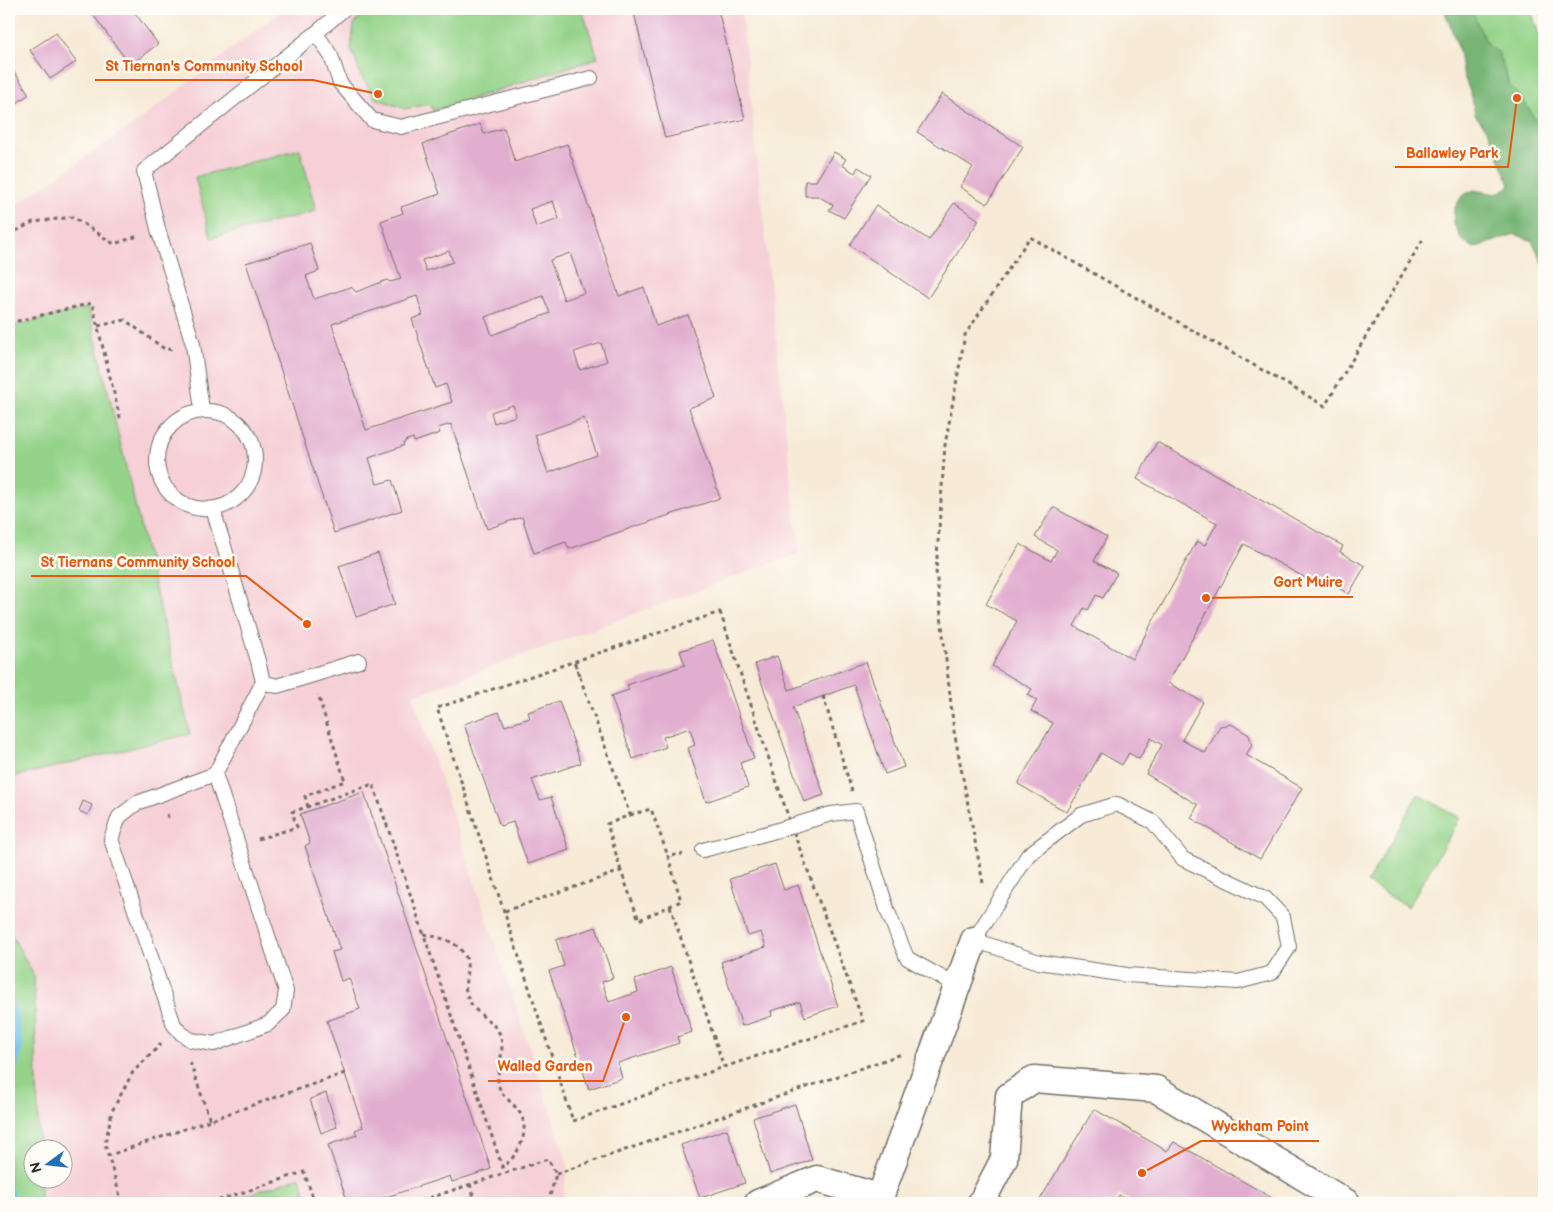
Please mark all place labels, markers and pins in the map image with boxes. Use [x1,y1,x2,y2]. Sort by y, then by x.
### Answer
callout: St Tiernan's Community School [95,51,313,80]
callout: Ballawley Park [1395,138,1508,167]
callout: St Tiernans Community School [31,547,246,576]
callout: Gort Muire [1263,568,1353,597]
callout: Walled Garden [488,1052,603,1081]
callout: Wyckham Point [1201,1112,1319,1141]

